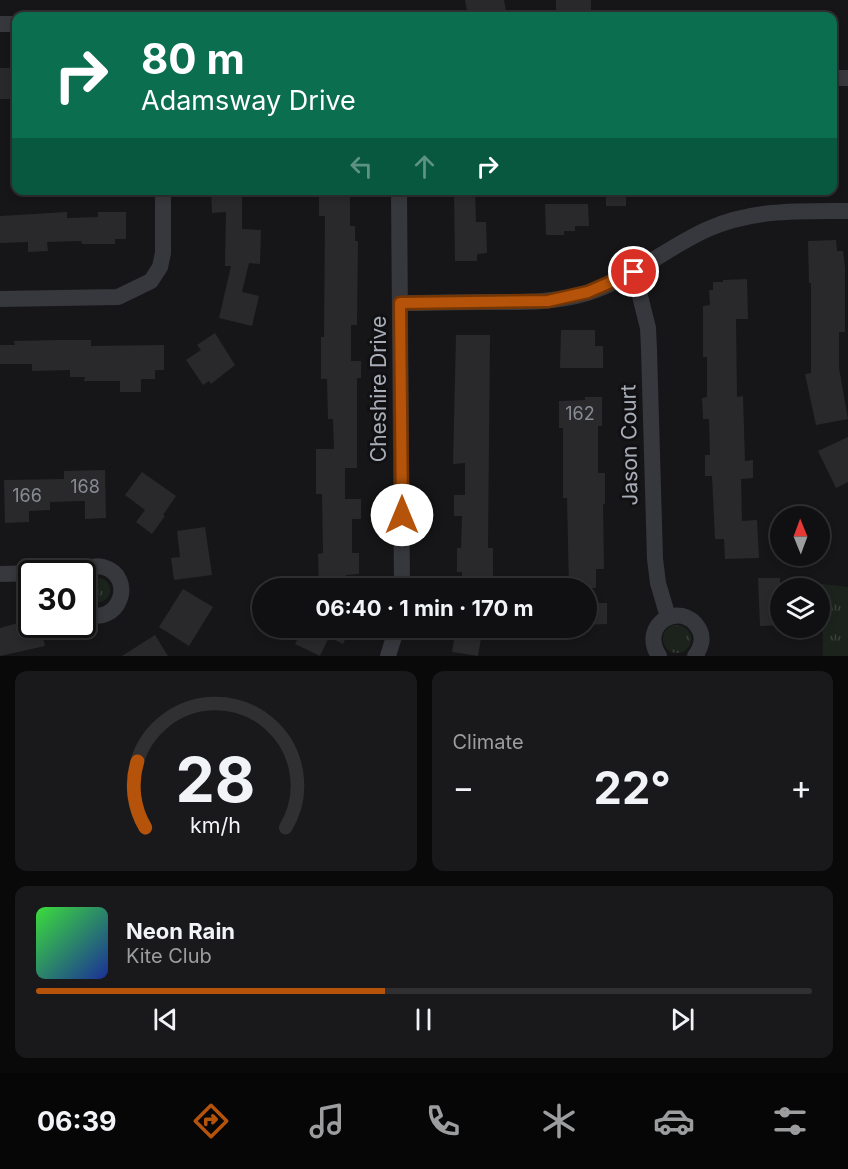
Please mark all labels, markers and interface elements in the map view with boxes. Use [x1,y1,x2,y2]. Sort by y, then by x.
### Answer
text: 80 m [141,33,245,84]
icon: right [42,36,120,114]
text: Adamsway Drive [141,84,356,117]
icon: left [345,150,378,183]
icon: ahead [408,150,441,183]
icon: right [471,150,504,183]
pin [608,246,659,297]
icon: arrive [617,255,650,288]
street label: Cheshire Drive [366,316,391,462]
street label: Jason Court [615,384,643,506]
house number: 162 [565,403,595,424]
house number: 168 [70,476,100,497]
position arrow [370,483,434,547]
house number: 166 [12,485,42,506]
north arrow [770,506,830,566]
map controls [770,506,830,638]
speed limit sign: 30 [18,560,96,638]
button: layers [770,578,830,638]
text: 06:40 · 1 min · 170 m [315,595,534,621]
text: Climate [453,730,524,754]
text: 28 [176,742,256,817]
text: 22° [594,760,671,815]
text: − [453,767,474,807]
text: + [790,767,812,807]
text: km/h [190,812,241,838]
text: Neon Rain [126,918,235,944]
text: Kite Club [126,944,212,968]
icon: previous [149,1003,182,1036]
icon: pause [407,1003,440,1036]
icon: next [666,1003,699,1036]
icon: directions [190,1100,232,1142]
icon: music [306,1100,348,1142]
icon: phone [422,1100,464,1142]
icon: climate [538,1100,580,1142]
icon: car [653,1100,695,1142]
icon: filters [769,1100,811,1142]
text: 06:39 [37,1105,117,1138]

